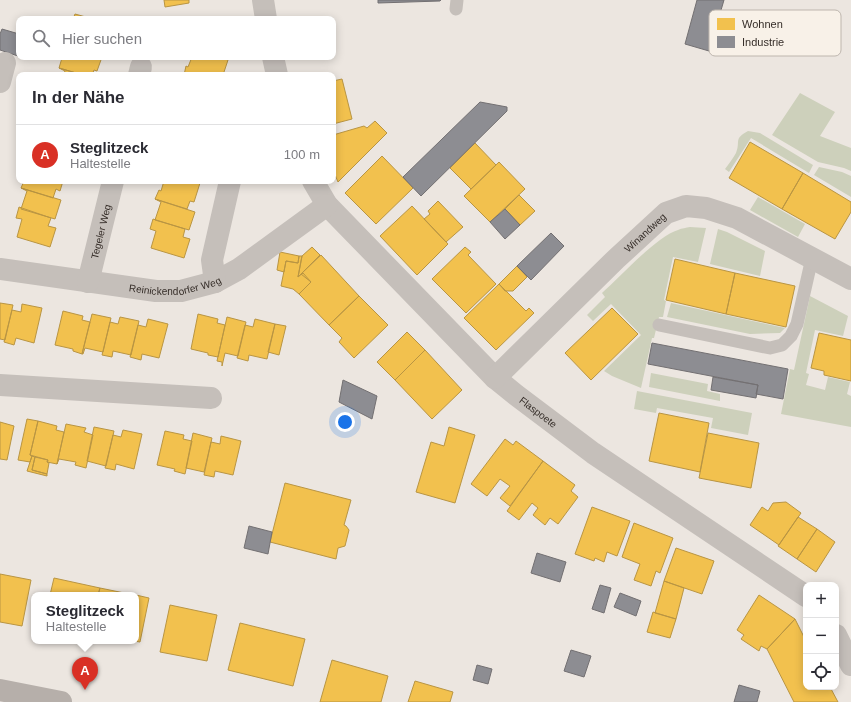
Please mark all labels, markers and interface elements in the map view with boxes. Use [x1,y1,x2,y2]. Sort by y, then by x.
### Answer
legend [709,10,841,56]
search box [16,16,336,60]
text: Wohnen [742,18,783,30]
icon: search [30,27,52,49]
text: Hier suchen [62,30,142,47]
text: Industrie [742,36,784,48]
text: In der Nähe [32,88,125,107]
text: Steglitzeck [70,139,148,156]
text: A [40,147,50,162]
text: 100 m [284,147,320,162]
text: Haltestelle [70,156,131,171]
street label: Tegeler Weg [88,203,113,260]
street label: Winandweg [622,211,668,254]
street label: Reinickendorfer Weg [128,274,223,297]
street label: Flaspoete [518,394,560,430]
your location [335,412,355,432]
map controls [803,582,839,690]
button: + [803,582,839,618]
popup [31,592,139,644]
text: Steglitzeck [46,602,124,619]
button: − [803,618,839,654]
text: Haltestelle [46,619,107,634]
button: locate [803,654,839,690]
pin: A [72,657,98,690]

